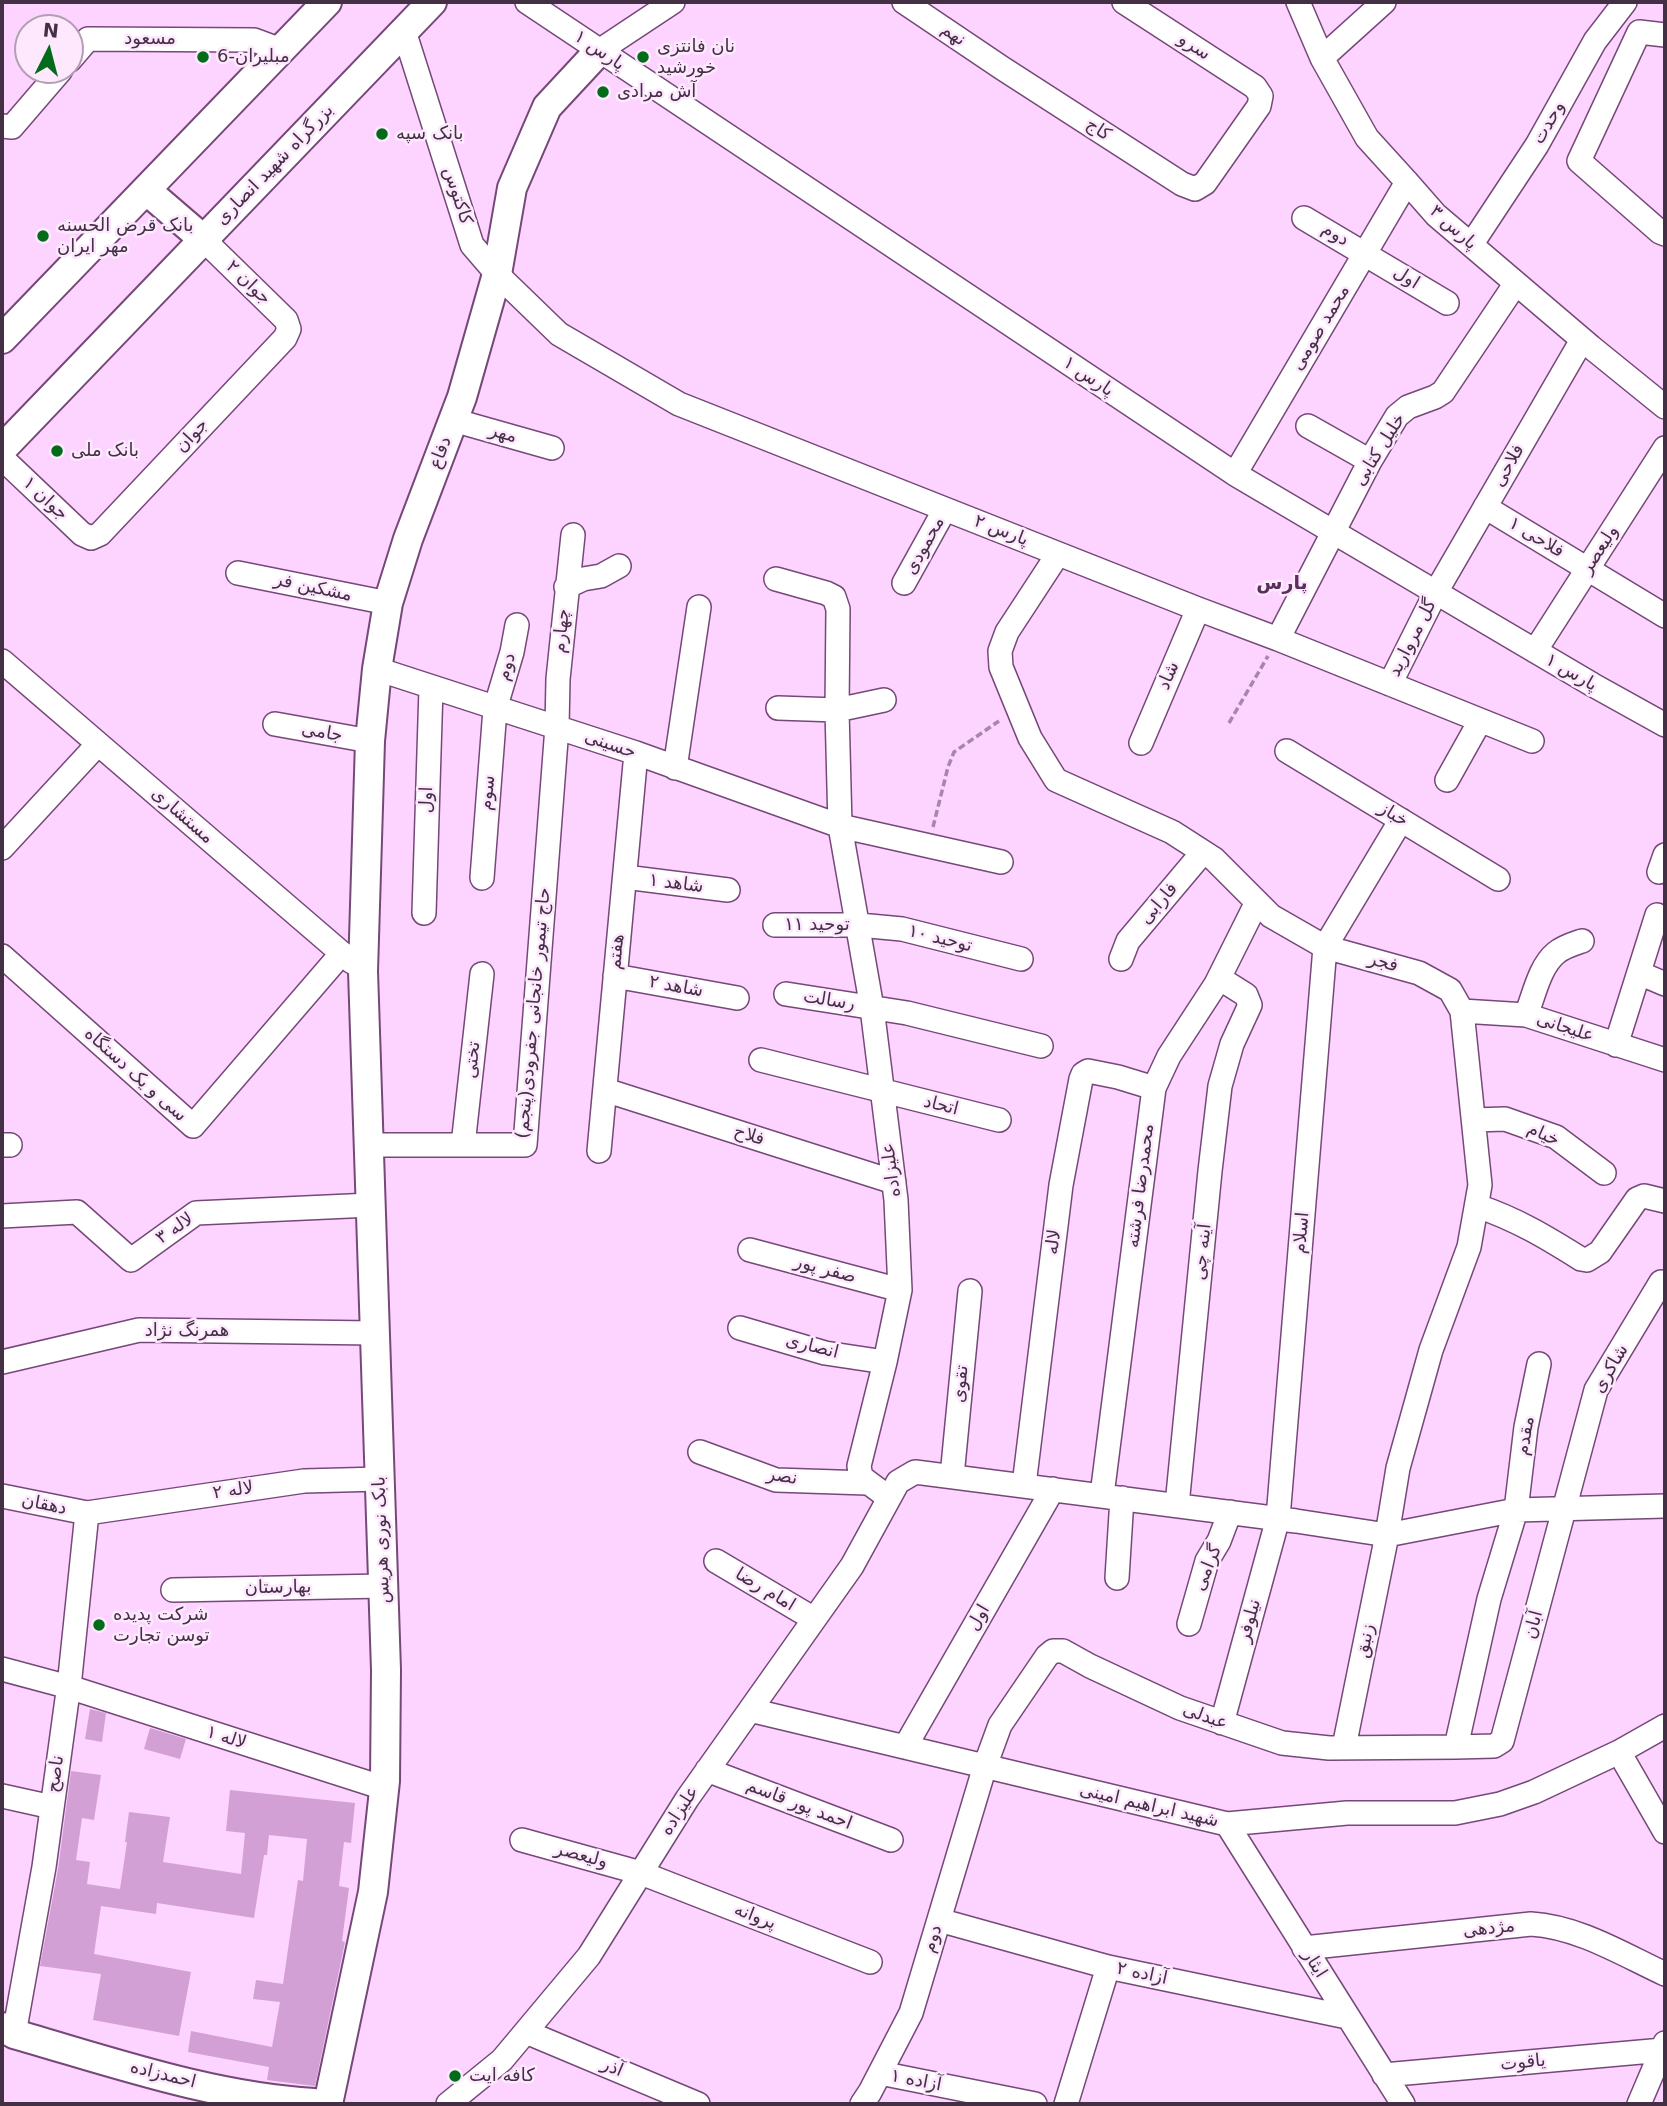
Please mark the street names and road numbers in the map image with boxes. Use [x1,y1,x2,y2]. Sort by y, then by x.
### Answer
street label: نهم [936,19,970,51]
street label: پارس ۱ [570,26,628,76]
street label: مسعود [124,28,176,50]
street label: سرو [1174,29,1214,65]
street label: وحدت [1528,98,1570,148]
street label: بزرگراه شهید انصاری [212,100,338,230]
street label: کاج [1081,114,1115,146]
street label: کاکتوس [438,164,476,228]
street label: پارس ۳ [1425,201,1481,255]
street label: دوم [1318,219,1352,251]
street label: جوان ۲ [221,256,275,310]
street label: اول [1389,262,1423,294]
street label: محمد صومی [1287,281,1355,375]
street label: پارس ۱ [1059,352,1117,402]
street label: خلیل کتابی [1349,410,1411,490]
street label: جوان [171,415,213,457]
street label: مهر [487,420,519,448]
street label: دفاع [425,434,457,472]
street label: فلاحی [1488,441,1530,491]
street label: جوان ۱ [18,473,72,525]
street label: پارس ۲ [971,511,1031,551]
street label: محمودی [900,513,950,579]
street label: فلاحی ۱ [1504,513,1568,563]
street label: ولیعصر [1576,522,1624,578]
street label: مشکین فر [272,569,354,607]
street label: گل مروارید [1384,596,1442,680]
street label: چهارم [549,608,575,654]
street label: پارس ۱ [1541,650,1601,696]
street label: دوم [493,651,521,683]
street label: شاد [1153,659,1185,693]
street label: جامی [300,719,344,747]
street label: حسینی [581,726,639,764]
street label: سوم [476,774,500,812]
street label: مستشاری [146,783,218,849]
street label: اول [416,786,438,814]
street label: خباز [1374,798,1412,832]
street label: شاهد ۱ [647,870,705,898]
street label: فارابی [1135,879,1183,929]
street label: حاج تیمور خانجانی جفرودی(پنجم) [512,887,556,1139]
street label: توحید ‍۱۱ [784,914,850,936]
street label: توحید ۱۰ [906,921,974,957]
street label: هفتم [605,933,629,971]
street label: فجر [1366,949,1400,977]
street label: شاهد ۲ [647,972,705,1002]
street label: رسالت [801,986,857,1016]
street label: علیجانی [1533,1009,1597,1047]
street label: سی و یک دستگاه [79,1023,191,1127]
street label: تختی [460,1040,486,1080]
street label: اتحاد [921,1091,961,1121]
street label: خیام [1523,1118,1563,1152]
street label: فلاح [731,1121,767,1151]
street label: محمدرضا فرشته [1123,1123,1159,1249]
street label: علیزاده [878,1142,906,1198]
street label: لاله ۳ [152,1209,198,1249]
street label: اسلام [1289,1211,1315,1255]
street label: آینه چی [1189,1223,1217,1281]
street label: لاله [1042,1228,1066,1256]
street label: صفر پور [792,1251,858,1289]
street label: همرنگ نژاد [145,1320,229,1342]
street label: انصاری [783,1330,841,1364]
street label: شاکری [1588,1341,1634,1397]
street label: تقوی [948,1364,974,1404]
street label: مقدم [1512,1415,1540,1457]
street label: نصر [765,1464,799,1490]
street label: بابک نوری هریس [369,1476,395,1604]
street label: لاله ۲ [211,1477,255,1505]
street label: دهقان [20,1490,68,1520]
street label: گرامی [1189,1542,1227,1594]
street label: امام رضا [731,1564,799,1616]
street label: بهارستان [244,1577,312,1599]
street label: نیلوفر [1234,1597,1266,1645]
street label: اول [963,1601,995,1635]
street label: آبان [1520,1608,1548,1642]
street label: زنبق [1352,1622,1380,1660]
street label: عبدلی [1180,1699,1230,1735]
street label: لاله ۱ [203,1721,249,1755]
street label: ناصح [43,1754,69,1794]
street label: احمد پور قاسم [743,1775,855,1835]
street label: شهید ابراهیم امینی [1077,1779,1221,1833]
street label: علیزاده [656,1782,704,1840]
street label: ولیعصر [552,1839,610,1873]
street label: پروانه [731,1899,779,1935]
street label: مژدهی [1462,1916,1516,1942]
street label: دوم [919,1923,947,1955]
street label: ایثار [1297,1946,1331,1982]
street label: آزاده ۲ [1115,1958,1169,1990]
street label: یاقوت [1499,2050,1547,2076]
street label: آذر [598,2054,626,2082]
street label: احمدزاده [128,2056,198,2094]
street label: آزاده ۱ [889,2065,943,2097]

